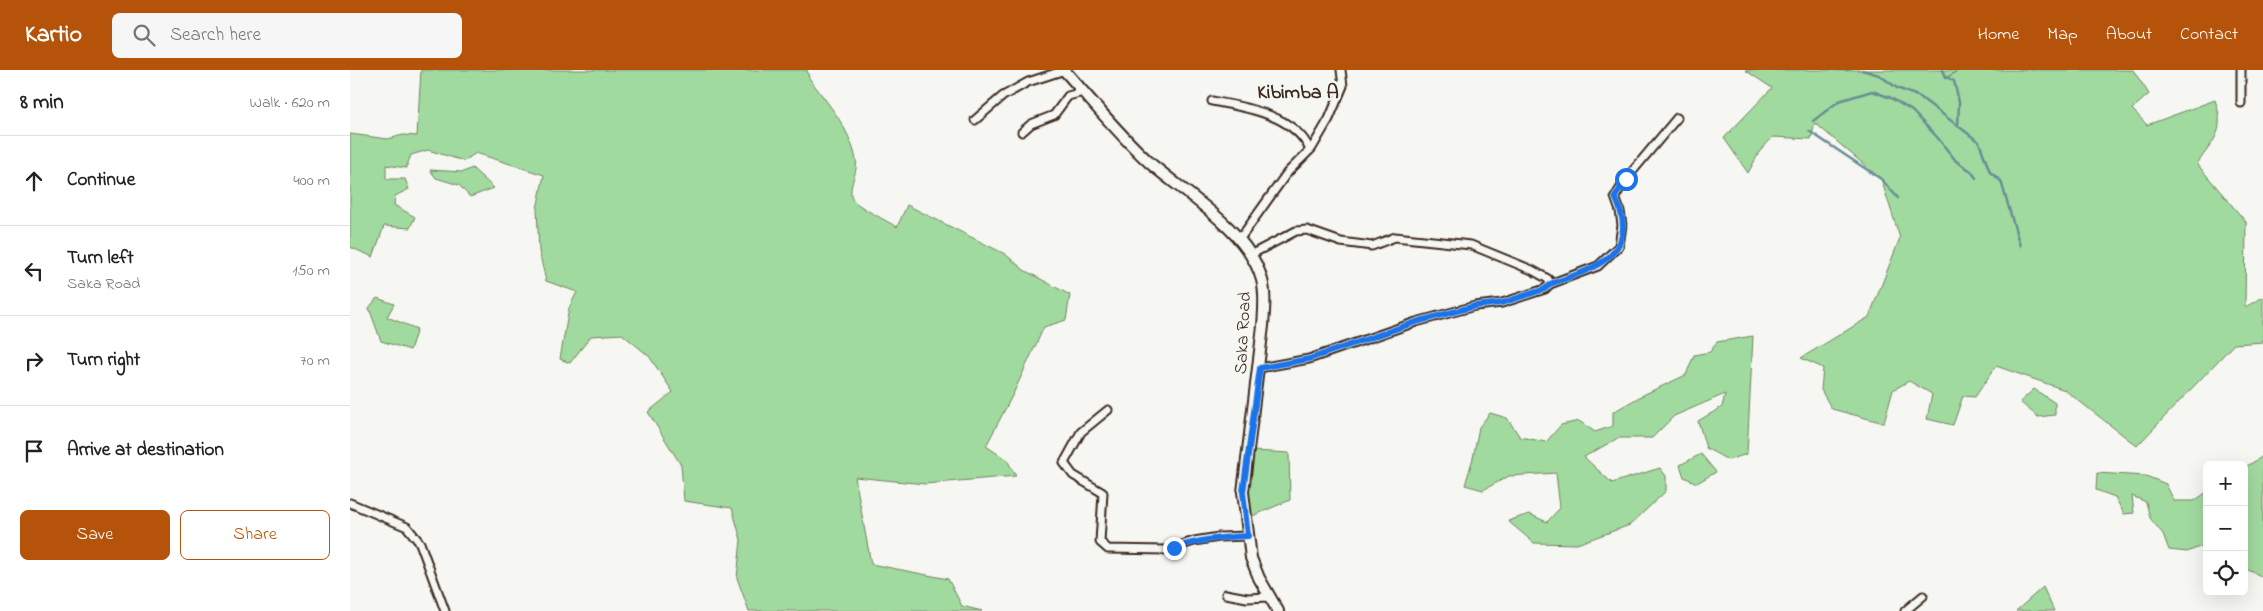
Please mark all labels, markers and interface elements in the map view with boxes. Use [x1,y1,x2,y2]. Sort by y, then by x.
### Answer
search box [112,13,462,58]
text: Kartio [25,18,82,53]
icon: search [130,21,158,49]
text: Search here [170,22,261,49]
text: Home [1978,22,2019,48]
text: Map [2047,22,2078,48]
text: About [2106,22,2152,48]
text: Contact [2180,22,2238,48]
district label: Kibimba A [1257,79,1339,108]
text: 8 min [20,88,64,118]
text: Walk · 620 m [250,91,330,115]
icon: ahead [20,167,48,195]
text: Continue [67,167,135,194]
route start [1615,168,1638,191]
text: 400 m [293,169,330,193]
text: Turn left [67,245,134,272]
icon: left [20,257,48,285]
text: 150 m [292,259,330,283]
text: Saka Road [67,272,140,296]
street label: Saka Road [1229,291,1259,375]
icon: right [20,347,48,375]
text: Turn right [67,347,140,374]
text: 70 m [300,349,330,373]
icon: arrive [20,437,48,465]
text: Arrive at destination [67,437,224,464]
map controls [2203,461,2248,596]
button: + [2203,461,2248,506]
button: − [2203,506,2248,551]
button: Save [20,510,170,560]
button: Share [180,510,330,560]
route end [1163,537,1186,560]
button: locate [2203,551,2248,596]

